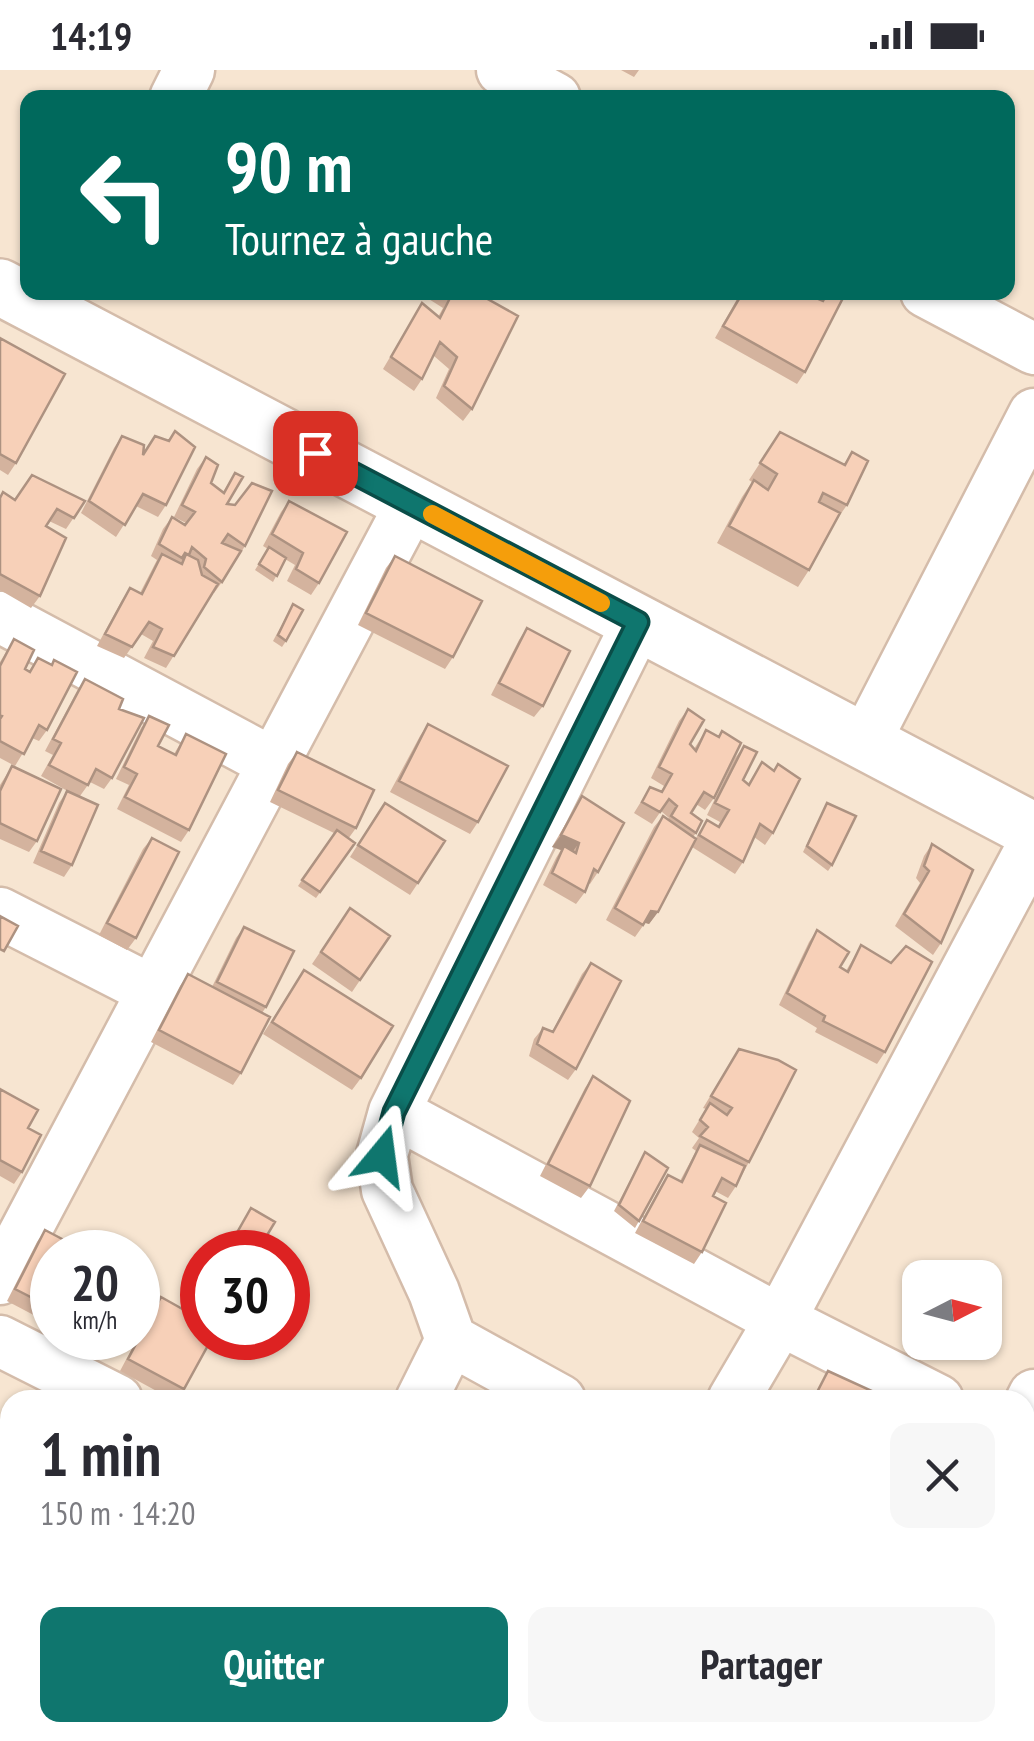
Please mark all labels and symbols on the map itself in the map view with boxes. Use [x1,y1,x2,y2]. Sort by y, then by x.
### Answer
pin [273,411,358,496]
position arrow [330,1104,434,1208]
speed limit sign: 30 [180,1230,310,1360]
north arrow [902,1260,1002,1360]

